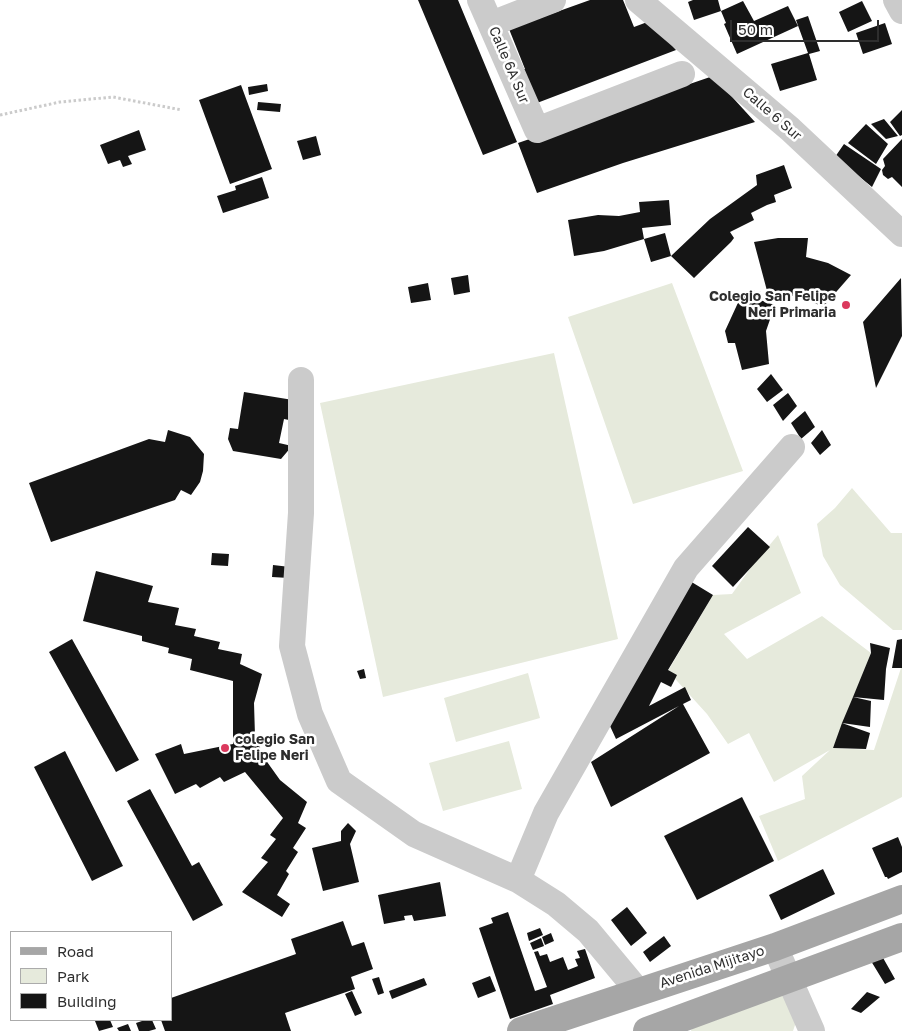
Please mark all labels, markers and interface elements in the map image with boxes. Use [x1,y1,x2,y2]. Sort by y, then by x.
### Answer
scale bar [732,10,881,42]
text: 50 m [738,20,773,38]
street label: Calle 6A Sur [485,24,533,106]
street label: Calle 6 Sur [739,84,805,144]
place label: Colegio San Felipe Neri Primaria [709,289,836,322]
marker: Colegio San Felipe Neri Primaria [840,299,852,311]
place label: colegio San Felipe Neri [235,732,315,764]
marker: colegio San Felipe Neri [219,742,231,754]
legend [10,931,172,1021]
text: Road [57,942,94,960]
street label: Avenida Mijitayo [658,942,766,992]
text: Park [57,967,89,985]
text: Building [57,992,117,1010]

